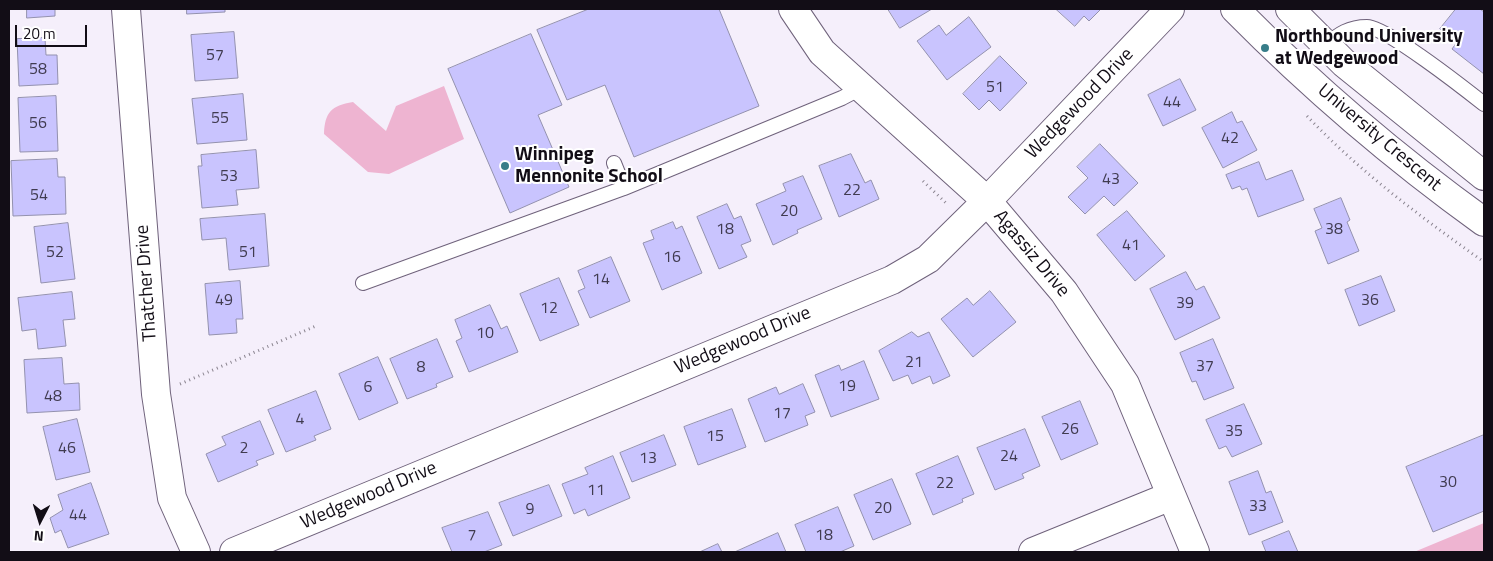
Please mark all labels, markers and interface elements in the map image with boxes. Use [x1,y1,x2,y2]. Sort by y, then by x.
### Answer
scale bar [18,15,90,47]
text: 20 m [23,22,56,45]
place label: Northbound University at Wedgewood [1275,26,1463,70]
marker: Northbound University at Wedgewood [1259,42,1271,54]
street label: Wedgewood Drive [1021,44,1139,164]
house number: 57 [206,46,224,66]
house number: 58 [29,60,47,80]
house number: 51 [986,78,1004,98]
street label: University Crescent [1313,80,1445,196]
house number: 44 [1163,93,1181,113]
house number: 55 [211,109,229,129]
house number: 56 [29,114,47,134]
house number: 42 [1221,129,1239,149]
place label: Winnipeg Mennonite School [515,144,663,188]
marker: Winnipeg Mennonite School [499,160,511,172]
house number: 53 [220,167,238,187]
house number: 43 [1102,170,1120,190]
house number: 22 [843,181,861,201]
house number: 54 [30,186,48,206]
house number: 20 [780,202,798,222]
street label: Agassiz Drive [988,206,1074,302]
house number: 18 [716,220,734,240]
house number: 38 [1325,220,1343,240]
street label: Thatcher Drive [132,224,162,342]
house number: 41 [1122,236,1140,256]
house number: 52 [46,243,64,263]
house number: 51 [239,243,257,263]
house number: 16 [663,248,681,268]
house number: 14 [592,270,610,290]
house number: 49 [215,291,233,311]
house number: 36 [1361,291,1379,311]
house number: 39 [1176,294,1194,314]
house number: 12 [540,299,558,319]
street label: Wedgewood Drive [672,302,814,380]
house number: 10 [476,324,494,344]
house number: 21 [905,353,923,373]
house number: 37 [1196,357,1214,377]
house number: 8 [417,358,425,378]
house number: 19 [838,377,856,397]
house number: 6 [364,378,372,398]
house number: 48 [44,387,62,407]
house number: 17 [773,404,791,424]
house number: 4 [296,410,304,430]
house number: 26 [1061,420,1079,440]
house number: 35 [1225,422,1243,442]
house number: 15 [706,427,724,447]
house number: 46 [58,439,76,459]
house number: 2 [240,439,248,459]
house number: 24 [1000,447,1018,467]
house number: 13 [639,449,657,469]
street label: Wedgewood Drive [298,457,440,535]
house number: 30 [1439,473,1457,493]
house number: 22 [936,474,954,494]
house number: 11 [587,481,605,501]
north arrow [15,496,65,546]
house number: 33 [1249,497,1267,517]
house number: 20 [874,499,892,519]
house number: 9 [526,500,534,520]
house number: 44 [69,506,87,526]
text: N [33,526,44,547]
house number: 7 [468,526,476,546]
house number: 18 [815,526,833,546]

